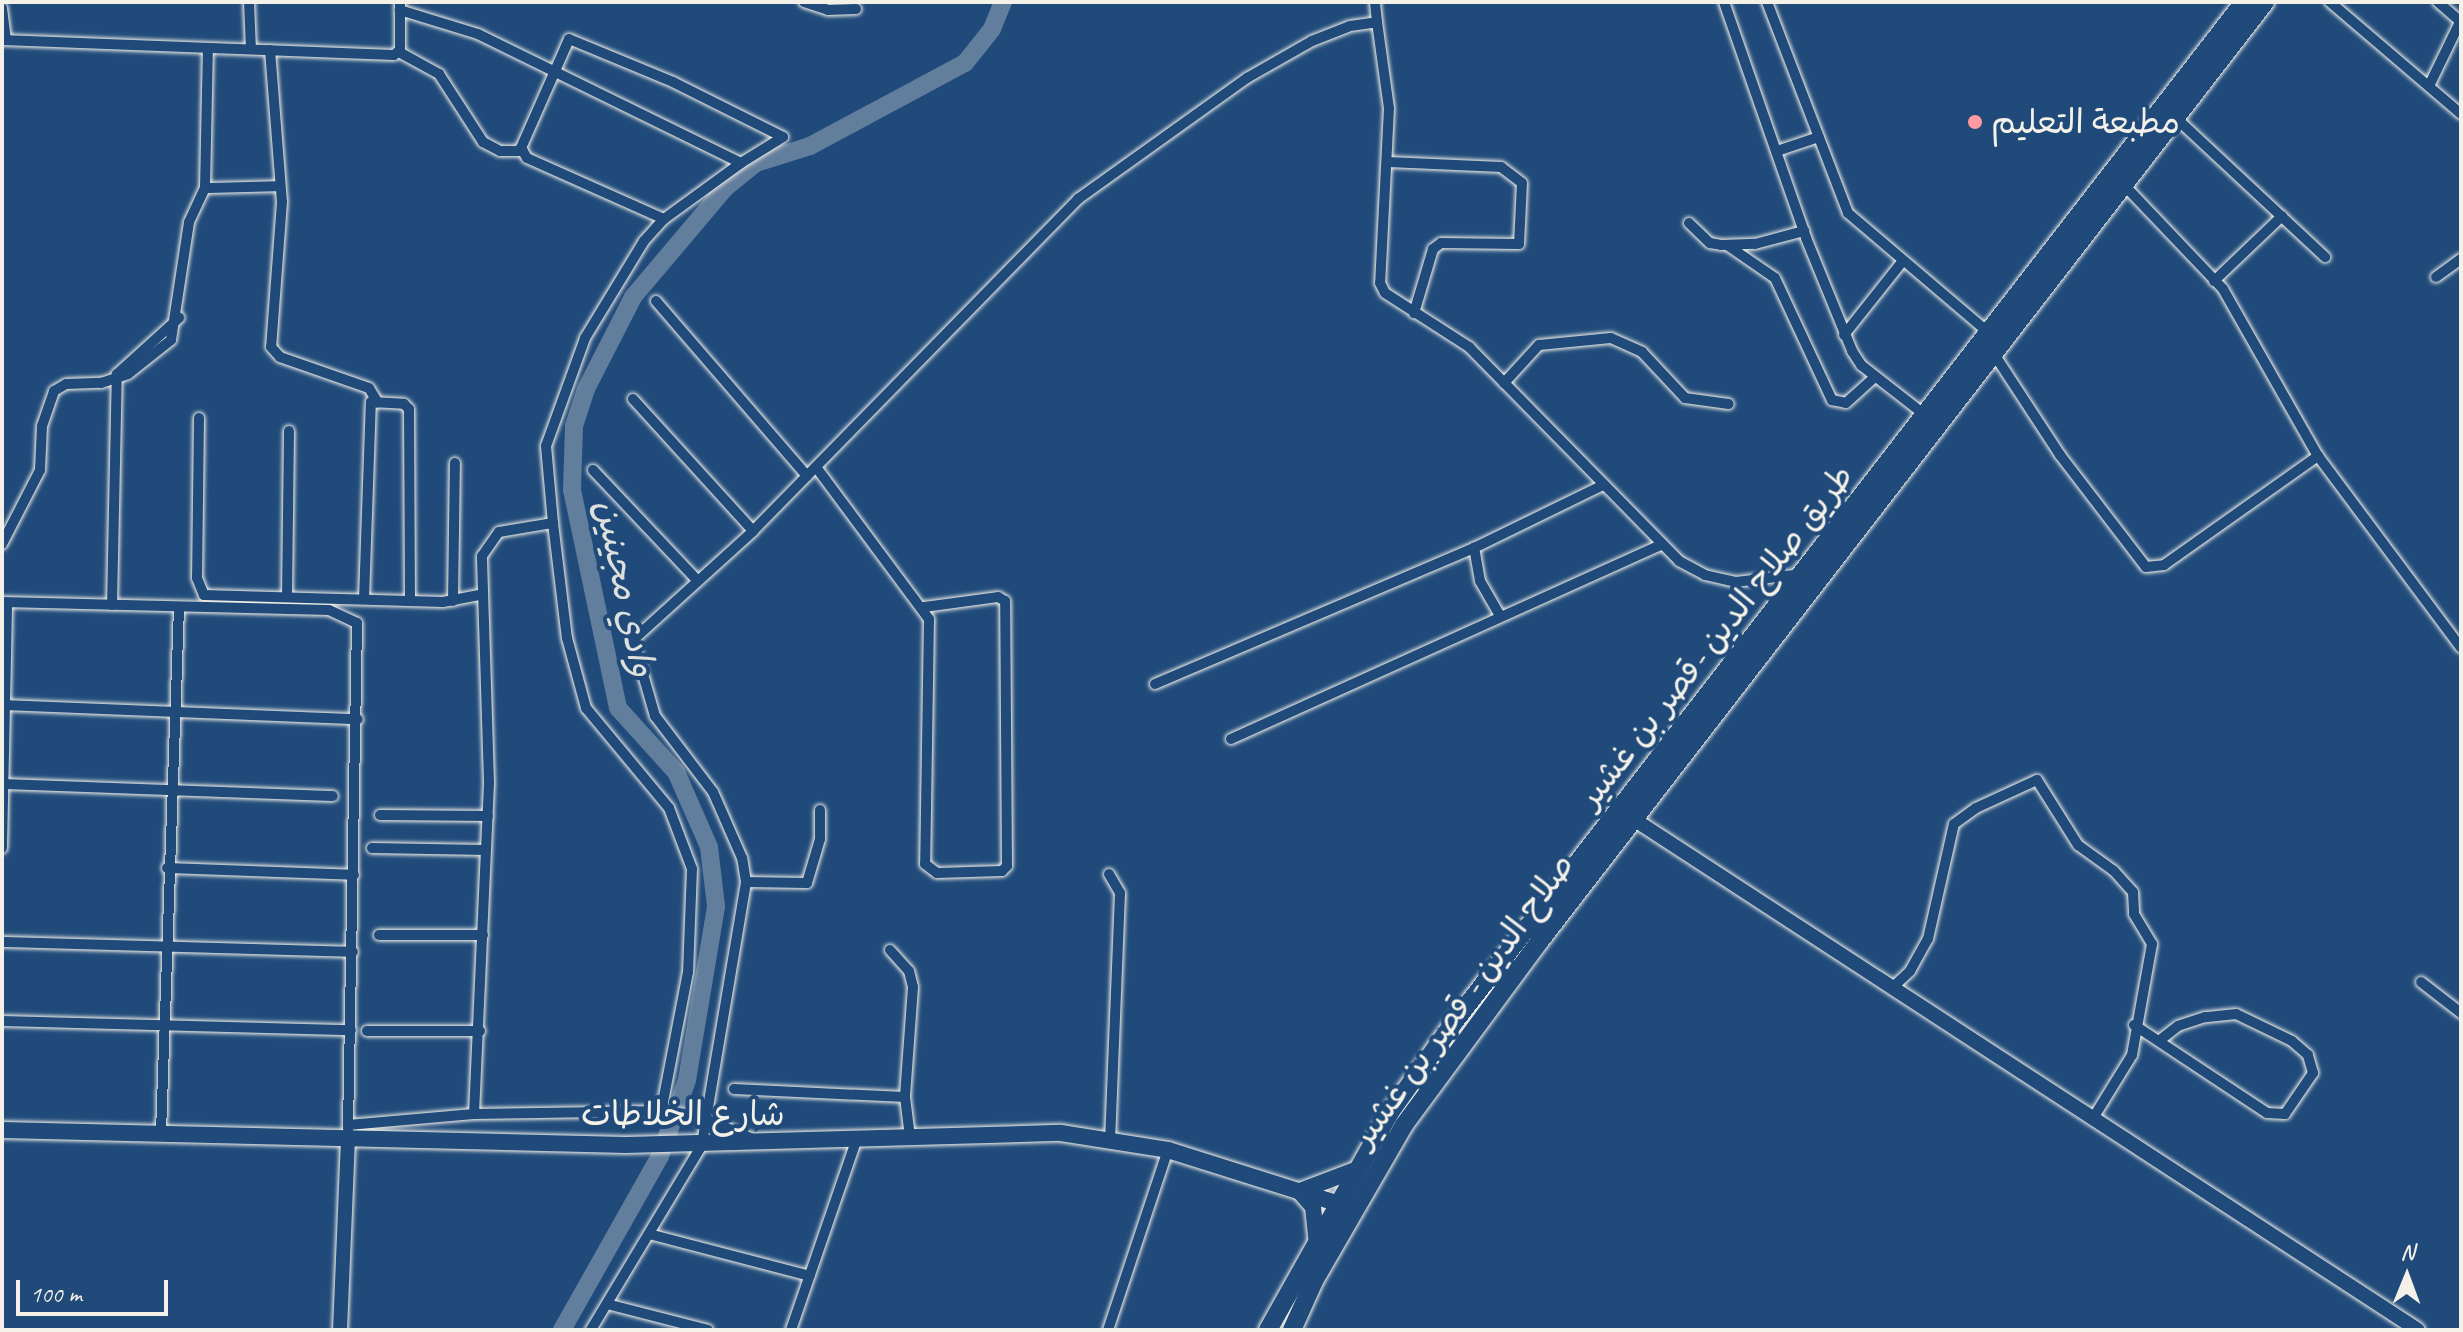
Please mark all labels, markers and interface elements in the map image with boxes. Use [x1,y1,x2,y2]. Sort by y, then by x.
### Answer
place label: مطبعة التعليم [1991,102,2180,142]
marker: مطبعة التعليم [1966,113,1984,131]
street label: طريق صلاح الدين -قصر بن غشير [1568,456,1862,816]
water label: وادي مجينين [585,496,665,680]
street label: صلاح الدين - قصر بن غشير [1342,845,1582,1155]
street label: شارع الخلاطات [581,1094,785,1134]
north arrow [2367,1236,2447,1316]
text: N [2400,1238,2414,1266]
scale bar [20,1264,172,1314]
text: 100 m [30,1279,82,1309]

